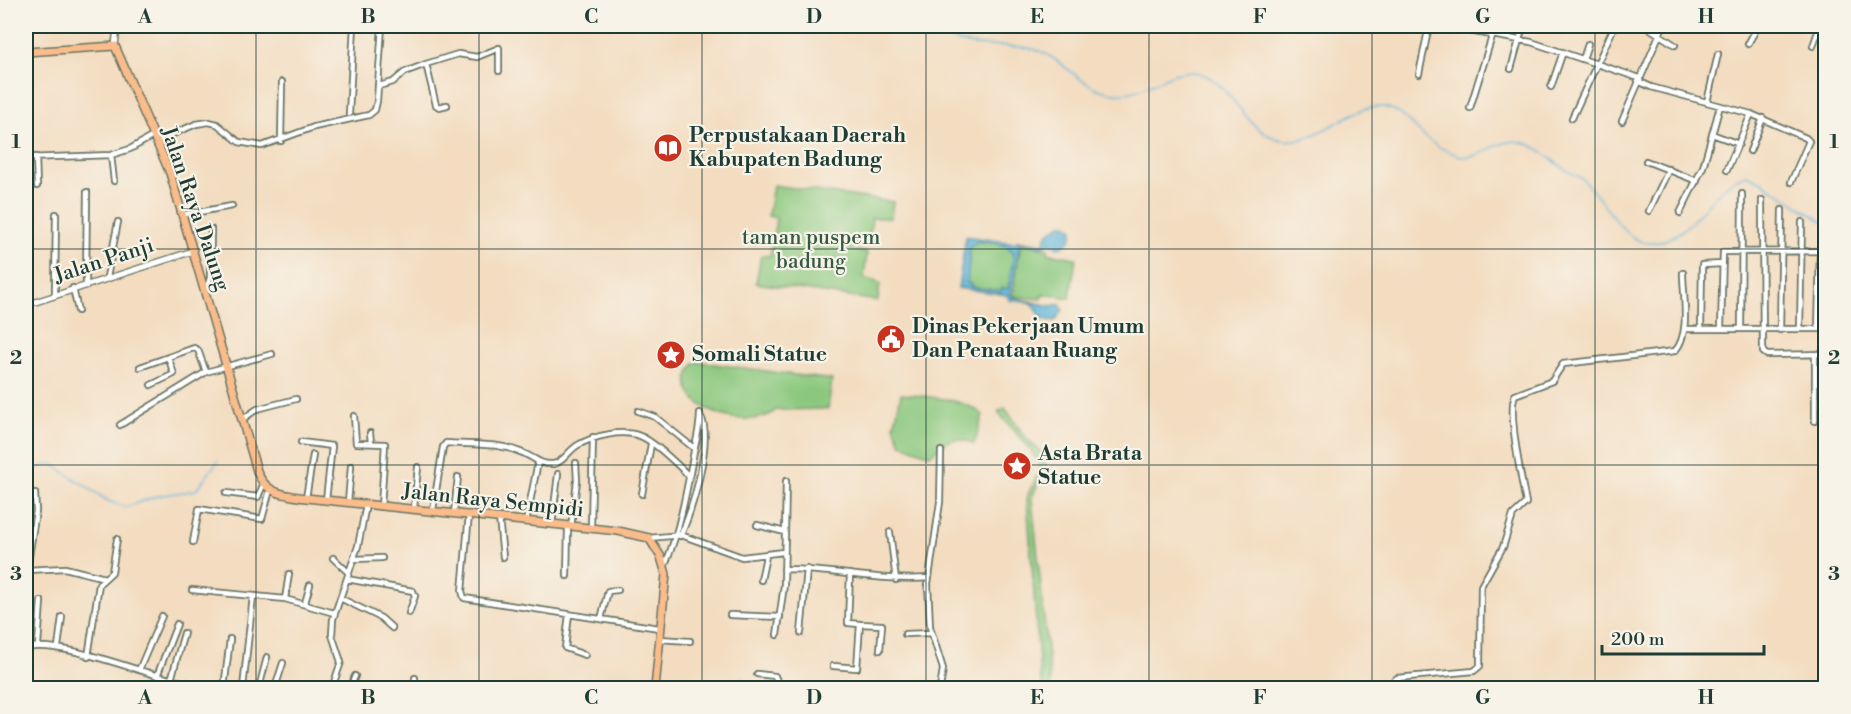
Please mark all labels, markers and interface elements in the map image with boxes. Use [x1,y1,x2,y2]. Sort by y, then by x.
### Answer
text: A [137,5,153,30]
text: B [360,5,376,30]
text: C [584,5,598,30]
text: D [806,5,822,30]
text: E [1030,5,1044,30]
text: F [1253,5,1267,30]
text: G [1475,5,1491,30]
text: H [1698,5,1715,30]
street label: Jalan Raya Dalung [154,122,235,295]
place label: Perpustakaan Daerah Kabupaten Badung [689,123,906,173]
text: 1 [11,130,21,155]
text: 1 [1829,130,1839,155]
library icon: Perpustakaan Daerah Kabupaten Badung [652,132,684,164]
park label: taman puspem badung [742,225,880,275]
street label: Jalan Panji [50,233,157,290]
place label: Dinas Pekerjaan Umum Dan Penataan Ruang [912,314,1144,364]
public building icon: Dinas Pekerjaan Umum Dan Penataan Ruang [875,323,907,355]
place icon: Somali Statue [655,339,687,371]
place label: Somali Statue [692,342,827,368]
text: 2 [10,346,22,371]
text: 2 [1828,346,1840,371]
place label: Asta Brata Statue [1037,441,1143,491]
place icon: Asta Brata Statue [1001,450,1033,482]
street label: Jalan Raya Sempidi [400,478,585,523]
text: 3 [10,562,22,587]
text: 3 [1828,562,1840,587]
scale bar [1602,618,1764,656]
text: 200 m [1611,628,1665,651]
text: A [137,686,153,711]
text: B [360,686,376,711]
text: C [584,686,598,711]
text: D [806,686,822,711]
text: E [1030,686,1044,711]
text: F [1253,686,1267,711]
text: G [1475,686,1491,711]
text: H [1698,686,1715,711]

